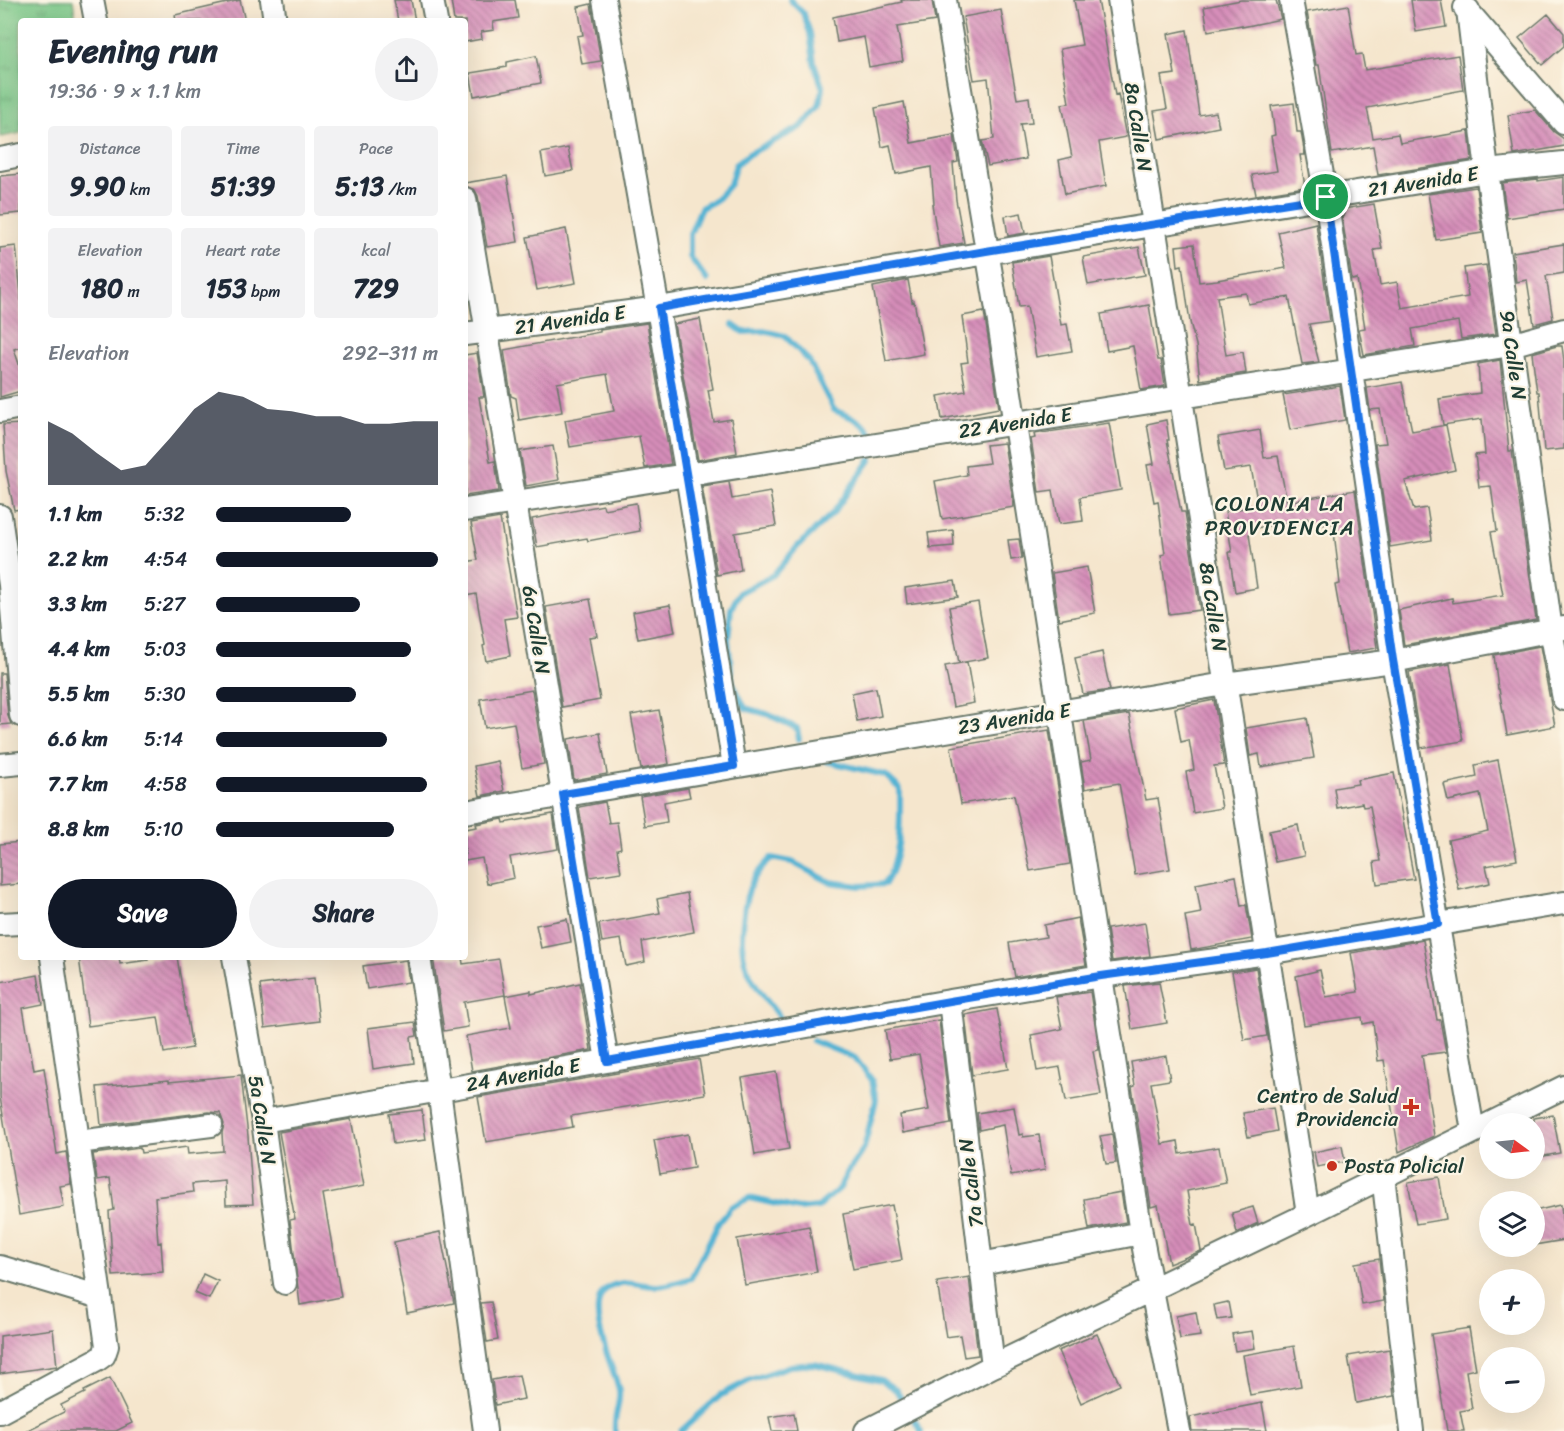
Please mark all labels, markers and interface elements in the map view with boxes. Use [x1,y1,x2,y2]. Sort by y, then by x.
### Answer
text: Evening run [48,22,218,80]
button: share [375,38,438,101]
text: 19:36 · 9 × 1.1 km [48,74,201,109]
street label: 8a Calle N [1114,80,1162,174]
text: Distance [80,134,140,163]
text: Time [226,134,260,163]
text: Pace [359,134,393,163]
street label: 21 Avenida E [1365,156,1483,208]
text: 9.90 [69,163,126,209]
text: 51:39 [210,163,276,209]
text: 5:13 [335,163,384,209]
pin [1300,171,1351,222]
text: km [126,175,151,204]
text: /km [384,175,417,204]
icon: arrive [1309,180,1342,213]
text: Elevation [78,236,142,265]
text: Heart rate [205,236,281,265]
text: kcal [361,236,391,265]
text: 180 [80,265,123,311]
text: 153 [205,265,247,311]
text: 729 [353,265,399,311]
text: m [123,277,140,306]
text: bpm [247,277,281,306]
street label: 21 Avenida E [513,295,629,345]
street label: 9a Calle N [1489,308,1537,402]
text: Elevation [48,336,129,371]
text: 292–311 m [343,336,438,371]
street label: 22 Avenida E [956,396,1076,449]
district label: COLONIA LA PROVIDENCIA [1205,485,1355,547]
text: 1.1 km [48,497,102,532]
text: 5:32 [144,497,185,532]
text: 2.2 km [48,542,108,577]
text: 4:54 [144,542,187,577]
street label: 8a Calle N [1189,560,1237,654]
street label: 6a Calle N [512,583,560,677]
text: 3.3 km [48,587,107,622]
text: 5:27 [144,587,185,622]
text: 4.4 km [48,632,110,667]
text: 5:03 [144,632,186,667]
text: 5.5 km [48,677,110,712]
text: 5:30 [144,677,186,712]
street label: 23 Avenida E [955,693,1075,745]
text: 6.6 km [48,722,108,757]
text: 5:14 [144,722,183,757]
text: 7.7 km [48,767,108,802]
text: 4:58 [144,767,187,802]
text: 8.8 km [48,812,109,847]
text: 5:10 [144,812,183,847]
button: Save [48,879,237,948]
button: Share [249,879,438,948]
street label: 24 Avenida E [463,1047,585,1102]
street label: 5a Calle N [238,1073,286,1167]
place label: Centro de Salud Providencia [1257,1079,1399,1137]
marker: Centro de Salud Providencia [1402,1098,1420,1116]
north arrow [1479,1113,1545,1179]
map controls [1479,1113,1545,1413]
street label: 7a Calle N [948,1136,994,1230]
place label: Posta Policial [1344,1149,1465,1184]
marker: Posta Policial [1325,1159,1339,1173]
button: layers [1479,1191,1545,1257]
button: + [1479,1269,1545,1335]
button: − [1479,1347,1545,1413]

